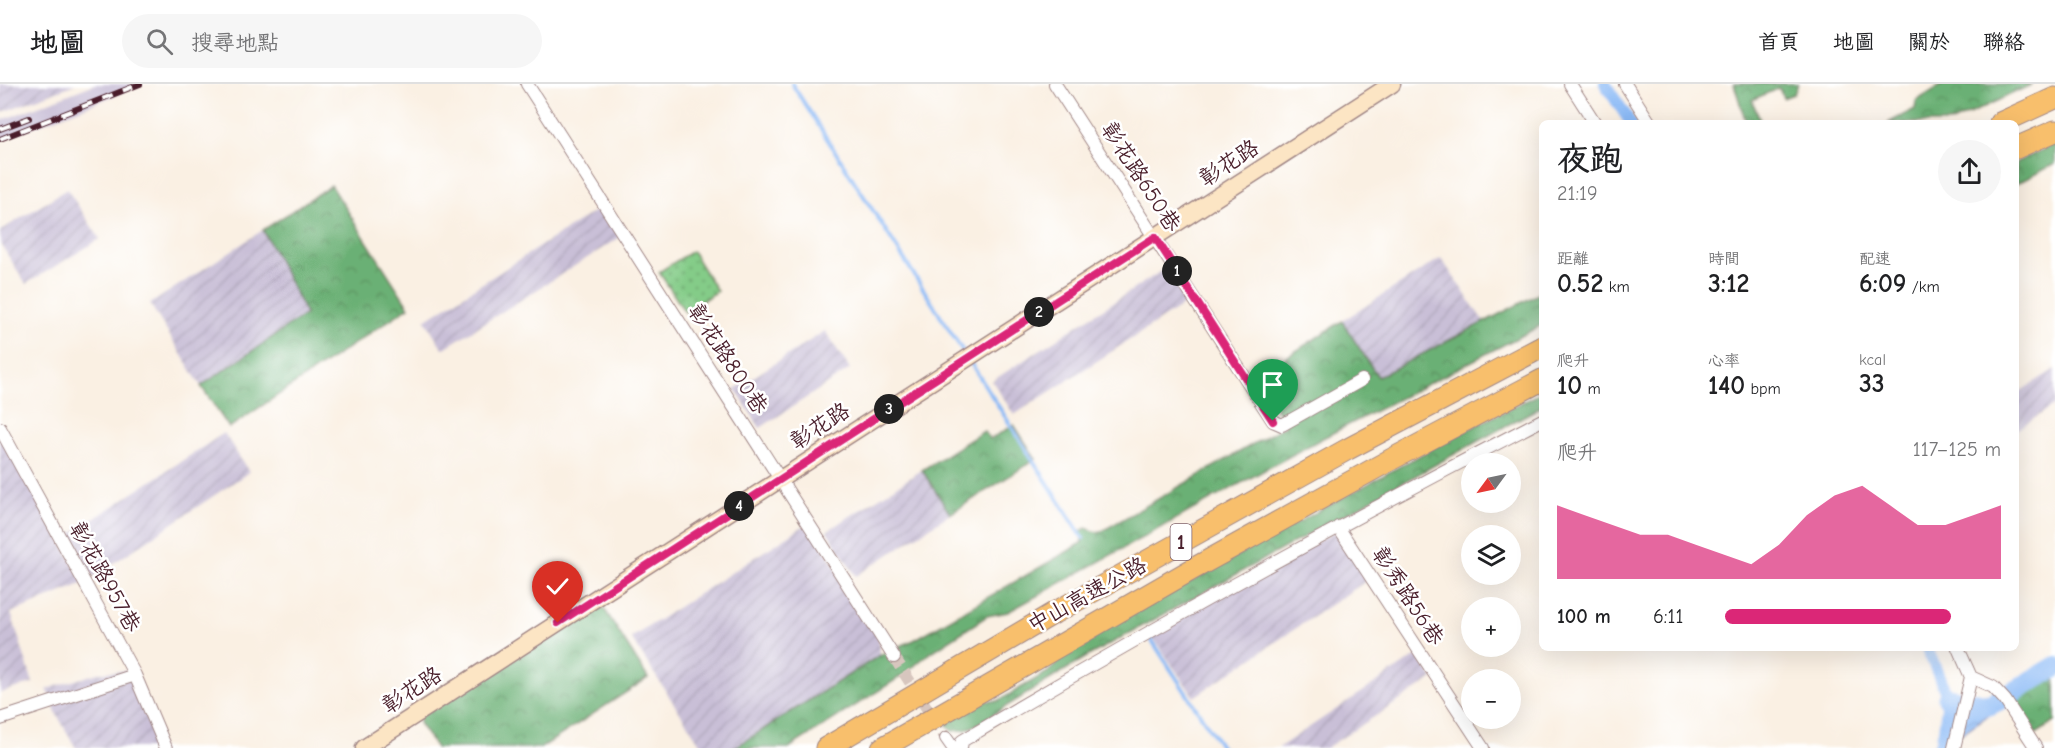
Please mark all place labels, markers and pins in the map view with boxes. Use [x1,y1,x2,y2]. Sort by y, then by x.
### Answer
pin: 1 [1162,256,1192,286]
pin: 2 [1024,297,1054,327]
pin [1247,359,1298,421]
pin: 3 [874,394,904,424]
pin: 4 [724,491,754,521]
pin [532,561,583,623]

